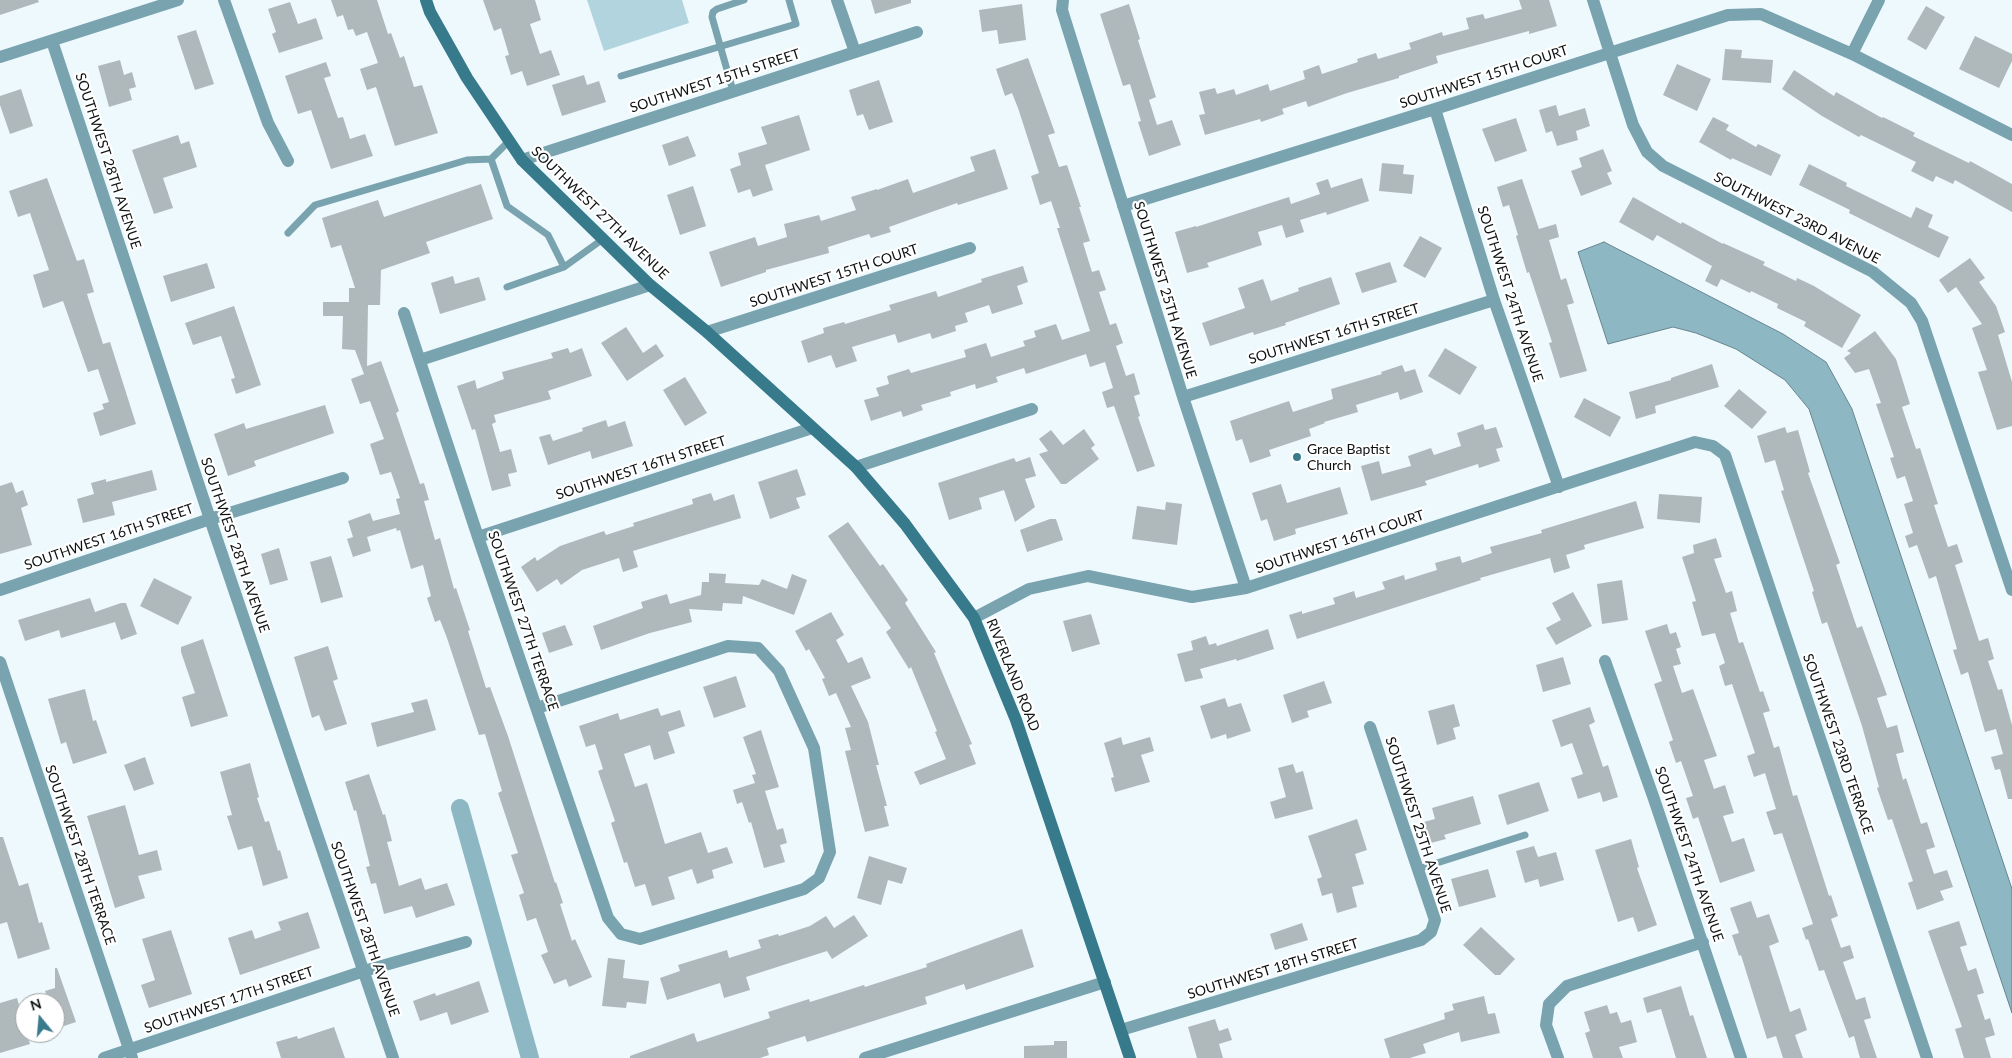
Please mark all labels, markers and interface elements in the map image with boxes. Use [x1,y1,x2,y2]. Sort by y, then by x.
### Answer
street label: SOUTHWEST 15TH COURT [1398,42,1570,112]
street label: SOUTHWEST 15TH STREET [628,46,802,116]
street label: SOUTHWEST 28TH AVENUE [72,71,144,251]
street label: SOUTHWEST 27TH AVENUE [528,143,672,283]
street label: SOUTHWEST 23RD AVENUE [1711,169,1883,267]
street label: SOUTHWEST 25TH AVENUE [1130,199,1200,381]
street label: SOUTHWEST 24TH AVENUE [1474,204,1546,384]
street label: SOUTHWEST 15TH COURT [748,241,920,311]
street label: SOUTHWEST 16TH STREET [1246,300,1422,368]
street label: SOUTHWEST 16TH STREET [554,433,728,503]
place label: Grace Baptist Church [1307,441,1390,474]
marker: Grace Baptist Church [1291,451,1303,463]
street label: SOUTHWEST 28TH AVENUE [197,455,273,635]
street label: SOUTHWEST 16TH STREET [22,500,196,574]
street label: SOUTHWEST 16TH COURT [1254,507,1426,577]
street label: SOUTHWEST 27TH TERRACE [484,529,562,713]
street label: RIVERLAND ROAD [983,616,1043,734]
street label: SOUTHWEST 23RD TERRACE [1799,652,1877,836]
street label: SOUTHWEST 25TH AVENUE [1382,735,1454,915]
street label: SOUTHWEST 28TH TERRACE [41,763,119,947]
street label: SOUTHWEST 24TH AVENUE [1651,764,1727,944]
street label: SOUTHWEST 28TH AVENUE [327,839,403,1019]
street label: SOUTHWEST 18TH STREET [1185,935,1361,1003]
street label: SOUTHWEST 17TH STREET [142,963,316,1037]
north arrow [15,993,65,1043]
text: N [28,994,43,1014]

